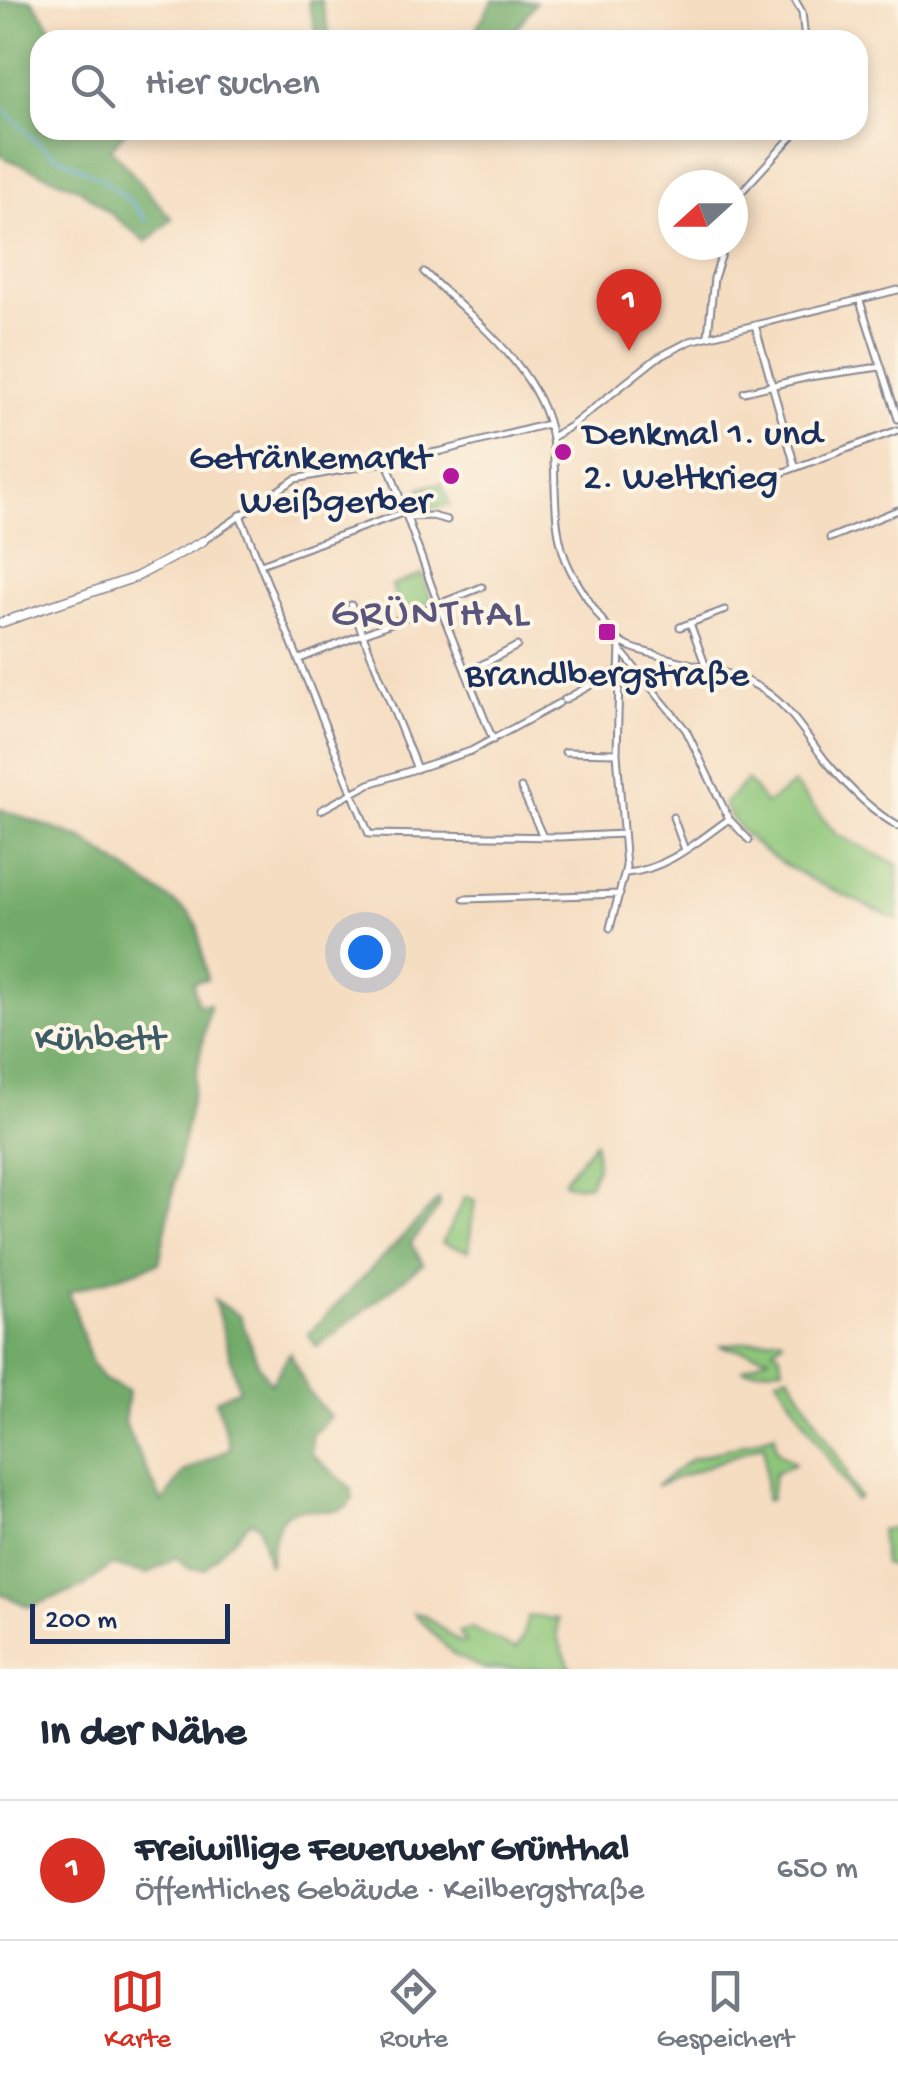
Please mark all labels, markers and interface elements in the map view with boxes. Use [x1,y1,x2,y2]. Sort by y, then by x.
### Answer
search box [30,30,868,140]
icon: search [65,58,120,113]
text: Hier suchen [145,63,320,107]
north arrow [658,170,748,260]
pin: 1 [596,268,662,351]
place label: Denkmal 1. und 2. Weltkrieg [580,414,825,502]
place label: Getränkemarkt Weißgerber [189,438,435,526]
marker: Denkmal 1. und 2. Weltkrieg [552,441,574,463]
marker: Getränkemarkt Weißgerber [440,465,462,487]
district label: GRÜNTHAL [331,592,531,641]
marker: Brandlbergstraße [596,621,618,643]
place label: Brandlbergstraße [464,655,749,699]
your location [340,927,391,978]
park label: Kühbett [35,1019,168,1063]
scale bar [30,1599,230,1644]
text: 200 m [45,1605,117,1638]
text: In der Nähe [40,1710,246,1759]
text: Freiwillige Feuerwehr Grünthal [135,1829,629,1873]
text: 1 [66,1851,79,1889]
text: 650 m [776,1851,858,1889]
text: Öffentliches Gebäude · Keilbergstraße [135,1873,644,1911]
tab: Karte [104,1964,171,2057]
tab: Route [380,1964,448,2057]
tab: Gespeichert [657,1964,794,2057]

